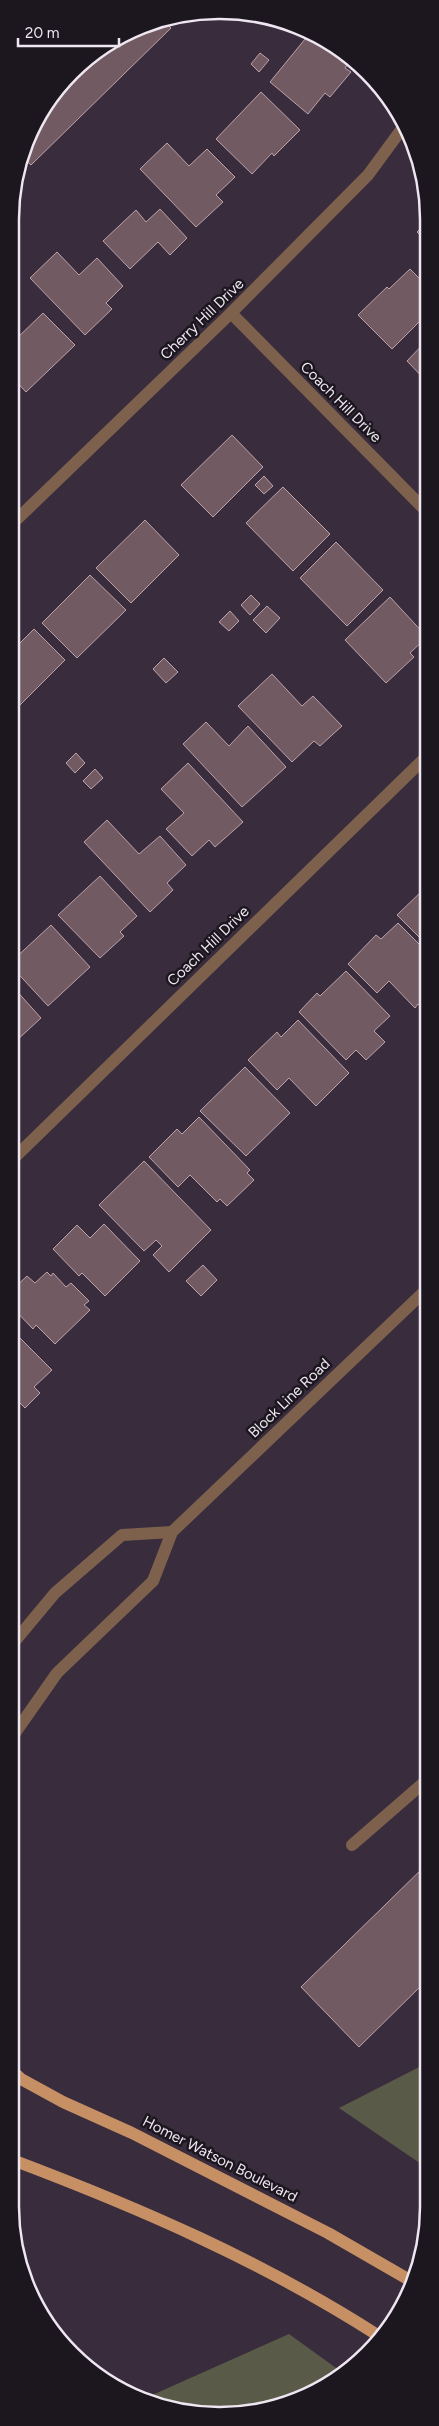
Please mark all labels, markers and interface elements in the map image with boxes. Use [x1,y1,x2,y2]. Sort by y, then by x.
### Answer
scale bar [18,15,119,47]
text: 20 m [25,24,59,42]
street label: Cherry Hill Drive [157,275,247,363]
street label: Coach Hill Drive [297,358,385,446]
street label: Coach Hill Drive [163,902,253,990]
street label: Block Line Road [244,1355,334,1441]
street label: Homer Watson Boulevard [140,2112,300,2206]

